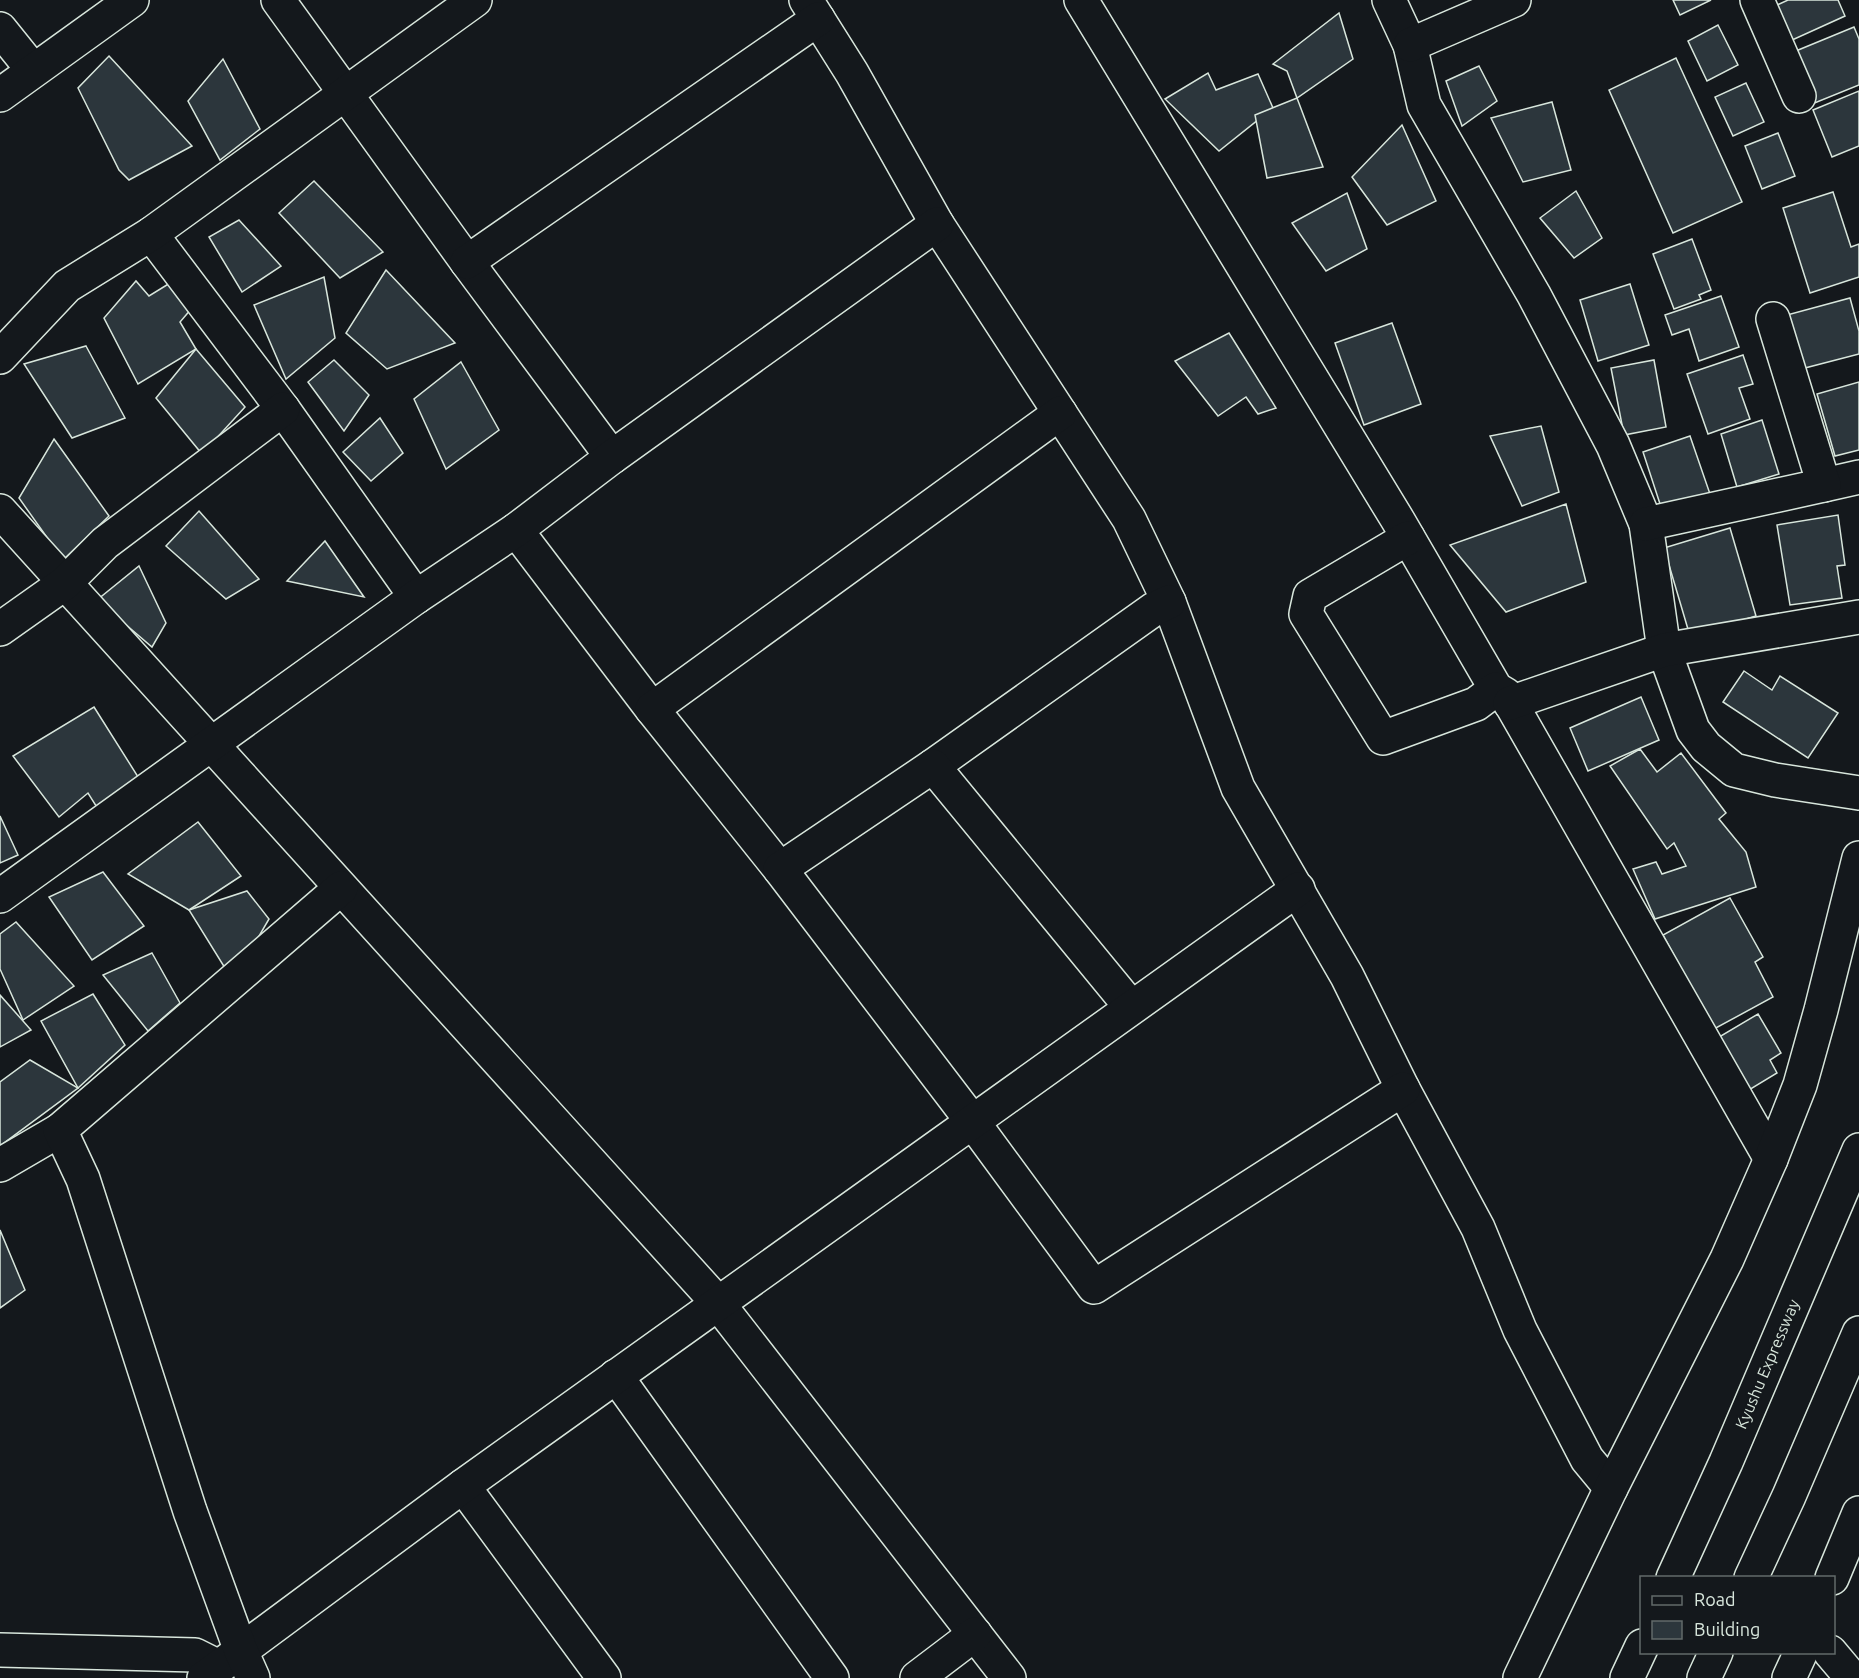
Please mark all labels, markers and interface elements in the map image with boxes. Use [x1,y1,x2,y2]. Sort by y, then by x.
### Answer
street label: Kyushu Expressway [1732,1296,1803,1432]
legend [1640,1576,1835,1654]
text: Road [1694,1589,1736,1609]
text: Building [1694,1619,1760,1639]

